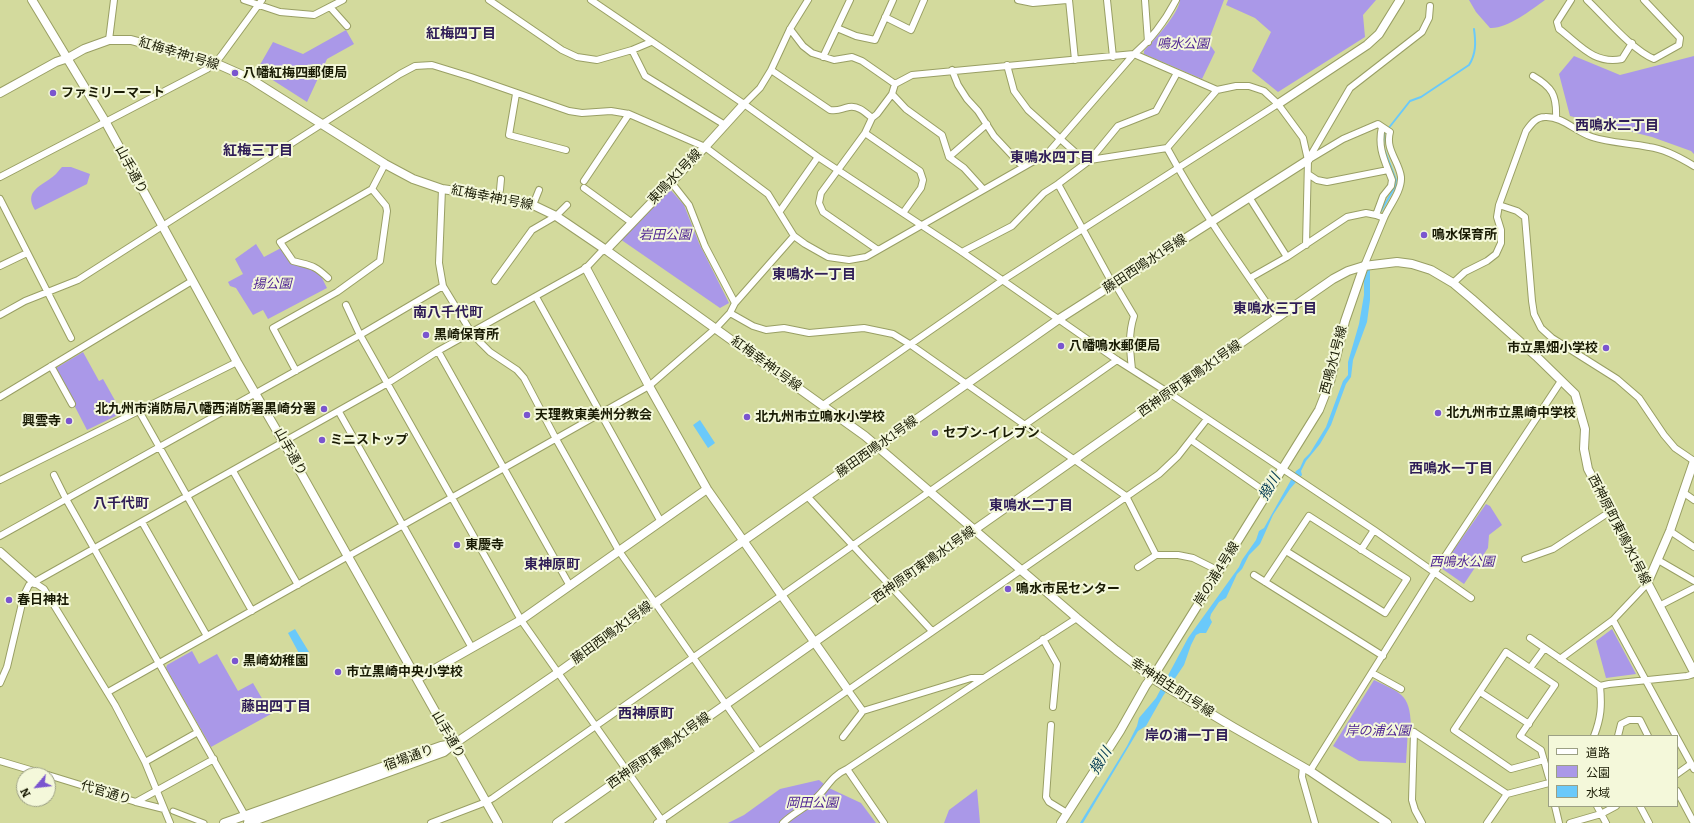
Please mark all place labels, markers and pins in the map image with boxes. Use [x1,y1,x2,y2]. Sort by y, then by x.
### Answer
place label: 八幡紅梅四郵便局 [243,65,347,81]
marker: 八幡紅梅四郵便局 [230,68,240,78]
place label: ファミリーマート [61,85,165,101]
marker: ファミリーマート [48,88,58,98]
place label: 鳴水保育所 [1432,227,1497,243]
marker: 鳴水保育所 [1419,230,1429,240]
place label: 黒崎保育所 [434,327,499,343]
marker: 黒崎保育所 [421,330,431,340]
place label: 八幡鳴水郵便局 [1069,338,1160,354]
place label: 市立黒畑小学校 [1507,340,1598,356]
marker: 八幡鳴水郵便局 [1056,341,1066,351]
marker: 市立黒畑小学校 [1601,343,1611,353]
place label: 北九州市消防局八幡西消防署黒崎分署 [95,401,316,417]
marker: 北九州市消防局八幡西消防署黒崎分署 [319,404,329,414]
place label: 北九州市立黒崎中学校 [1446,405,1576,421]
place label: 天理教東美州分教会 [535,407,652,423]
marker: 北九州市立黒崎中学校 [1433,408,1443,418]
place label: 北九州市立鳴水小学校 [755,409,885,425]
marker: 天理教東美州分教会 [522,410,532,420]
marker: 北九州市立鳴水小学校 [742,412,752,422]
place label: 興雲寺 [22,413,61,429]
marker: 興雲寺 [64,416,74,426]
place label: セブン-イレブン [943,425,1040,441]
marker: セブン-イレブン [930,428,940,438]
place label: ミニストップ [330,432,408,448]
marker: ミニストップ [317,435,327,445]
place label: 東慶寺 [465,537,504,553]
marker: 東慶寺 [452,540,462,550]
place label: 鳴水市民センター [1016,581,1120,597]
marker: 鳴水市民センター [1003,584,1013,594]
place label: 春日神社 [17,592,69,608]
marker: 春日神社 [4,595,14,605]
place label: 黒崎幼稚園 [243,653,308,669]
marker: 黒崎幼稚園 [230,656,240,666]
place label: 市立黒崎中央小学校 [346,664,463,680]
marker: 市立黒崎中央小学校 [333,667,343,677]

